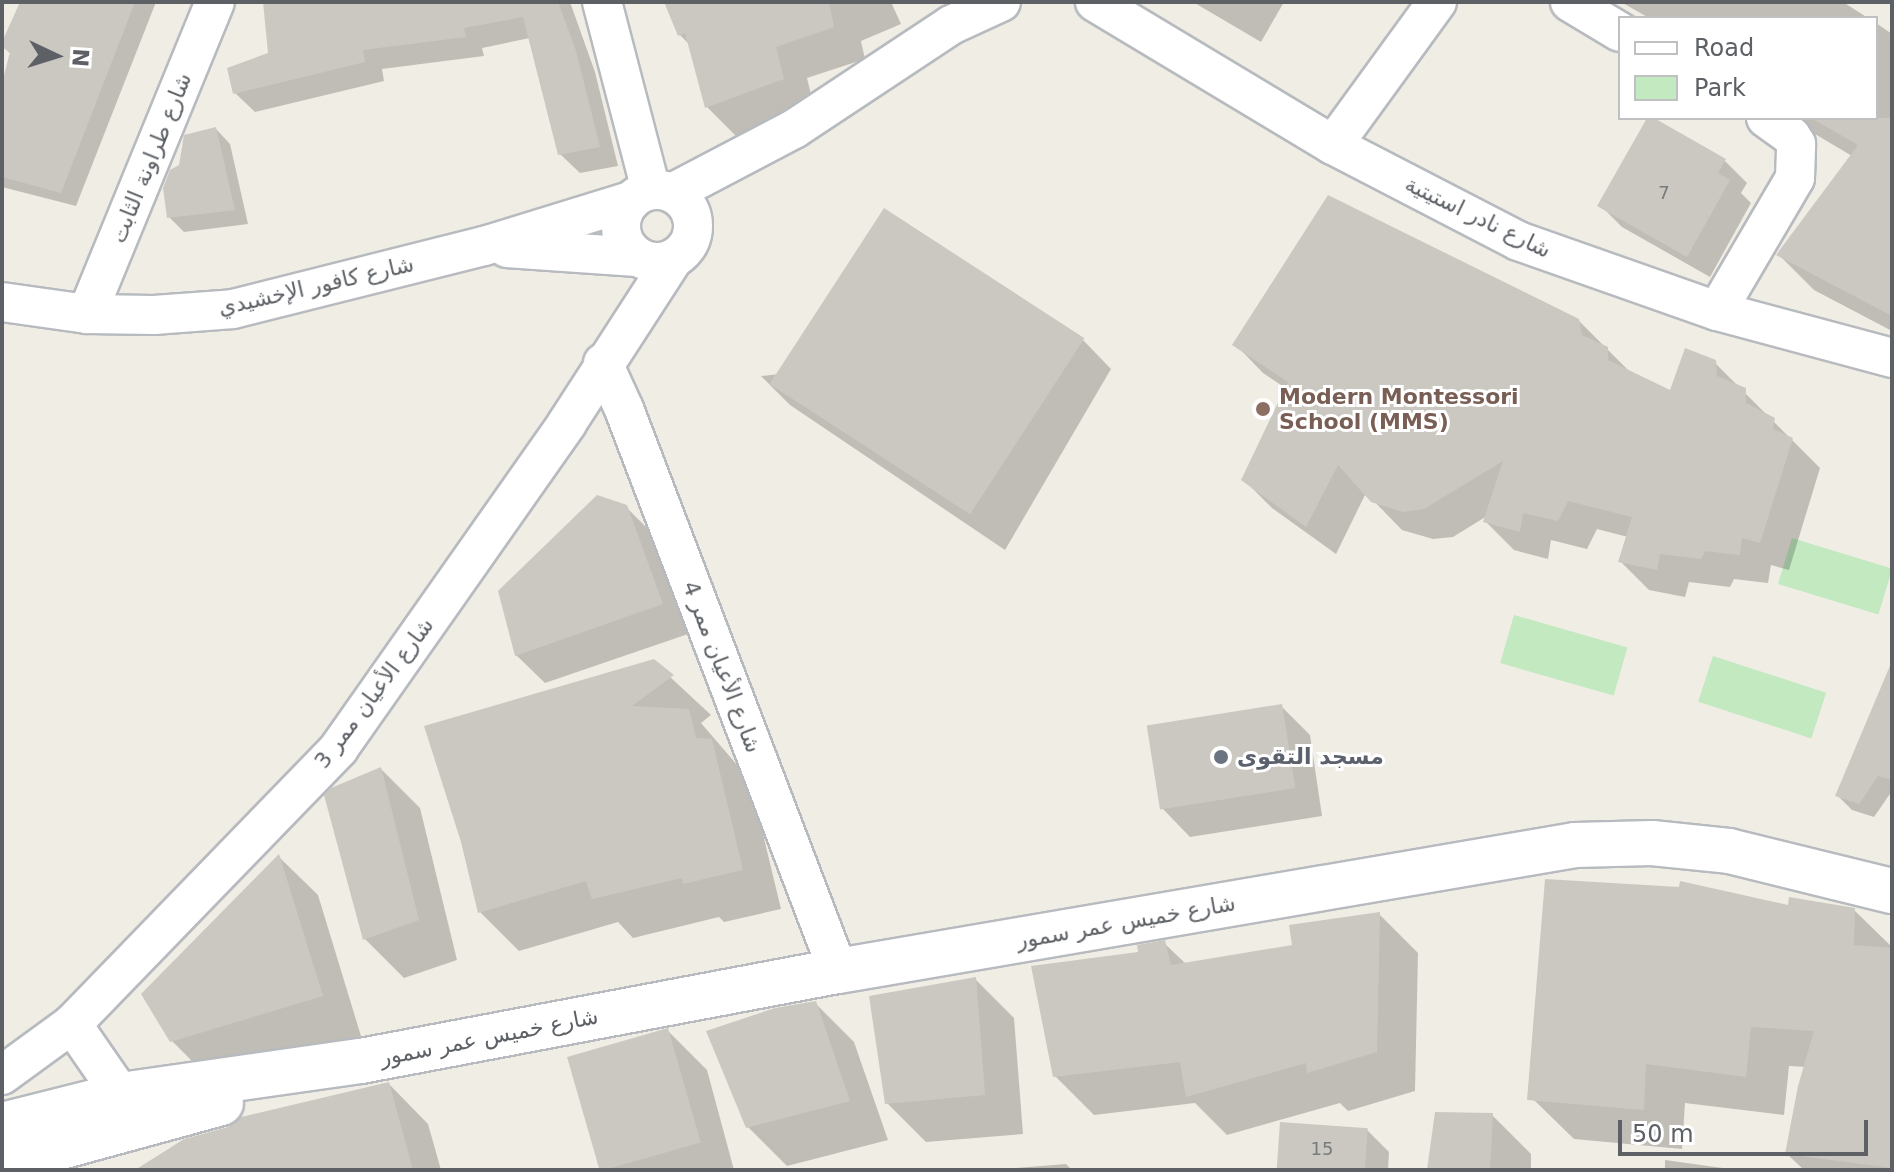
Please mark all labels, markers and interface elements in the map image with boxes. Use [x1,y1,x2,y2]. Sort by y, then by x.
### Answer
north arrow [16,16,96,96]
legend [1618,16,1878,120]
text: Road [1694,34,1754,62]
text: N [67,48,94,68]
street label: شارع طراونة الثابت [105,69,197,247]
text: Park [1694,74,1746,102]
street label: شارع نادر استيتية [1401,170,1555,264]
house number: 7 [1658,182,1670,204]
street label: شارع كافور الإخشيدي [216,251,416,321]
place label: Modern Montessori School (MMS) [1279,383,1519,434]
marker: Modern Montessori School (MMS) [1254,400,1272,418]
street label: شارع الأعيان ممر 4 [677,577,767,757]
street label: شارع الأعيان ممر 3 [309,612,439,774]
place label: مسجد التقوى [1237,744,1384,770]
marker: مسجد التقوى [1212,748,1230,766]
street label: شارع خميس عمر سمور [1014,890,1238,954]
street label: شارع خميس عمر سمور [378,1003,600,1071]
scale bar [1622,1104,1872,1154]
text: 50 m [1632,1120,1694,1148]
house number: 15 [1311,1138,1333,1160]

